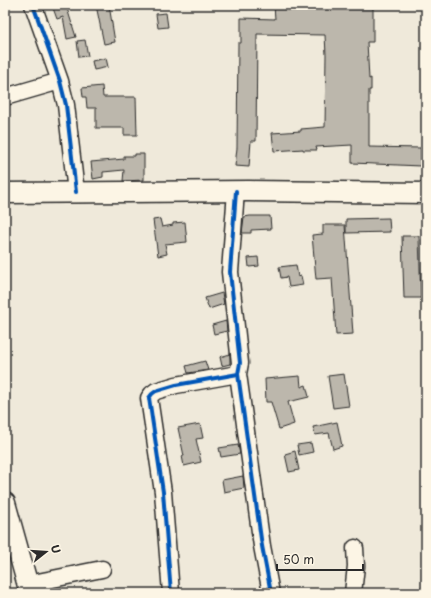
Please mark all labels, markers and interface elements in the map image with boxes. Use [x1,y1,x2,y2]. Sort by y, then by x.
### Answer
north arrow [26,532,66,572]
text: U [47,542,65,555]
scale bar [277,546,363,572]
text: 50 m [283,550,314,568]

